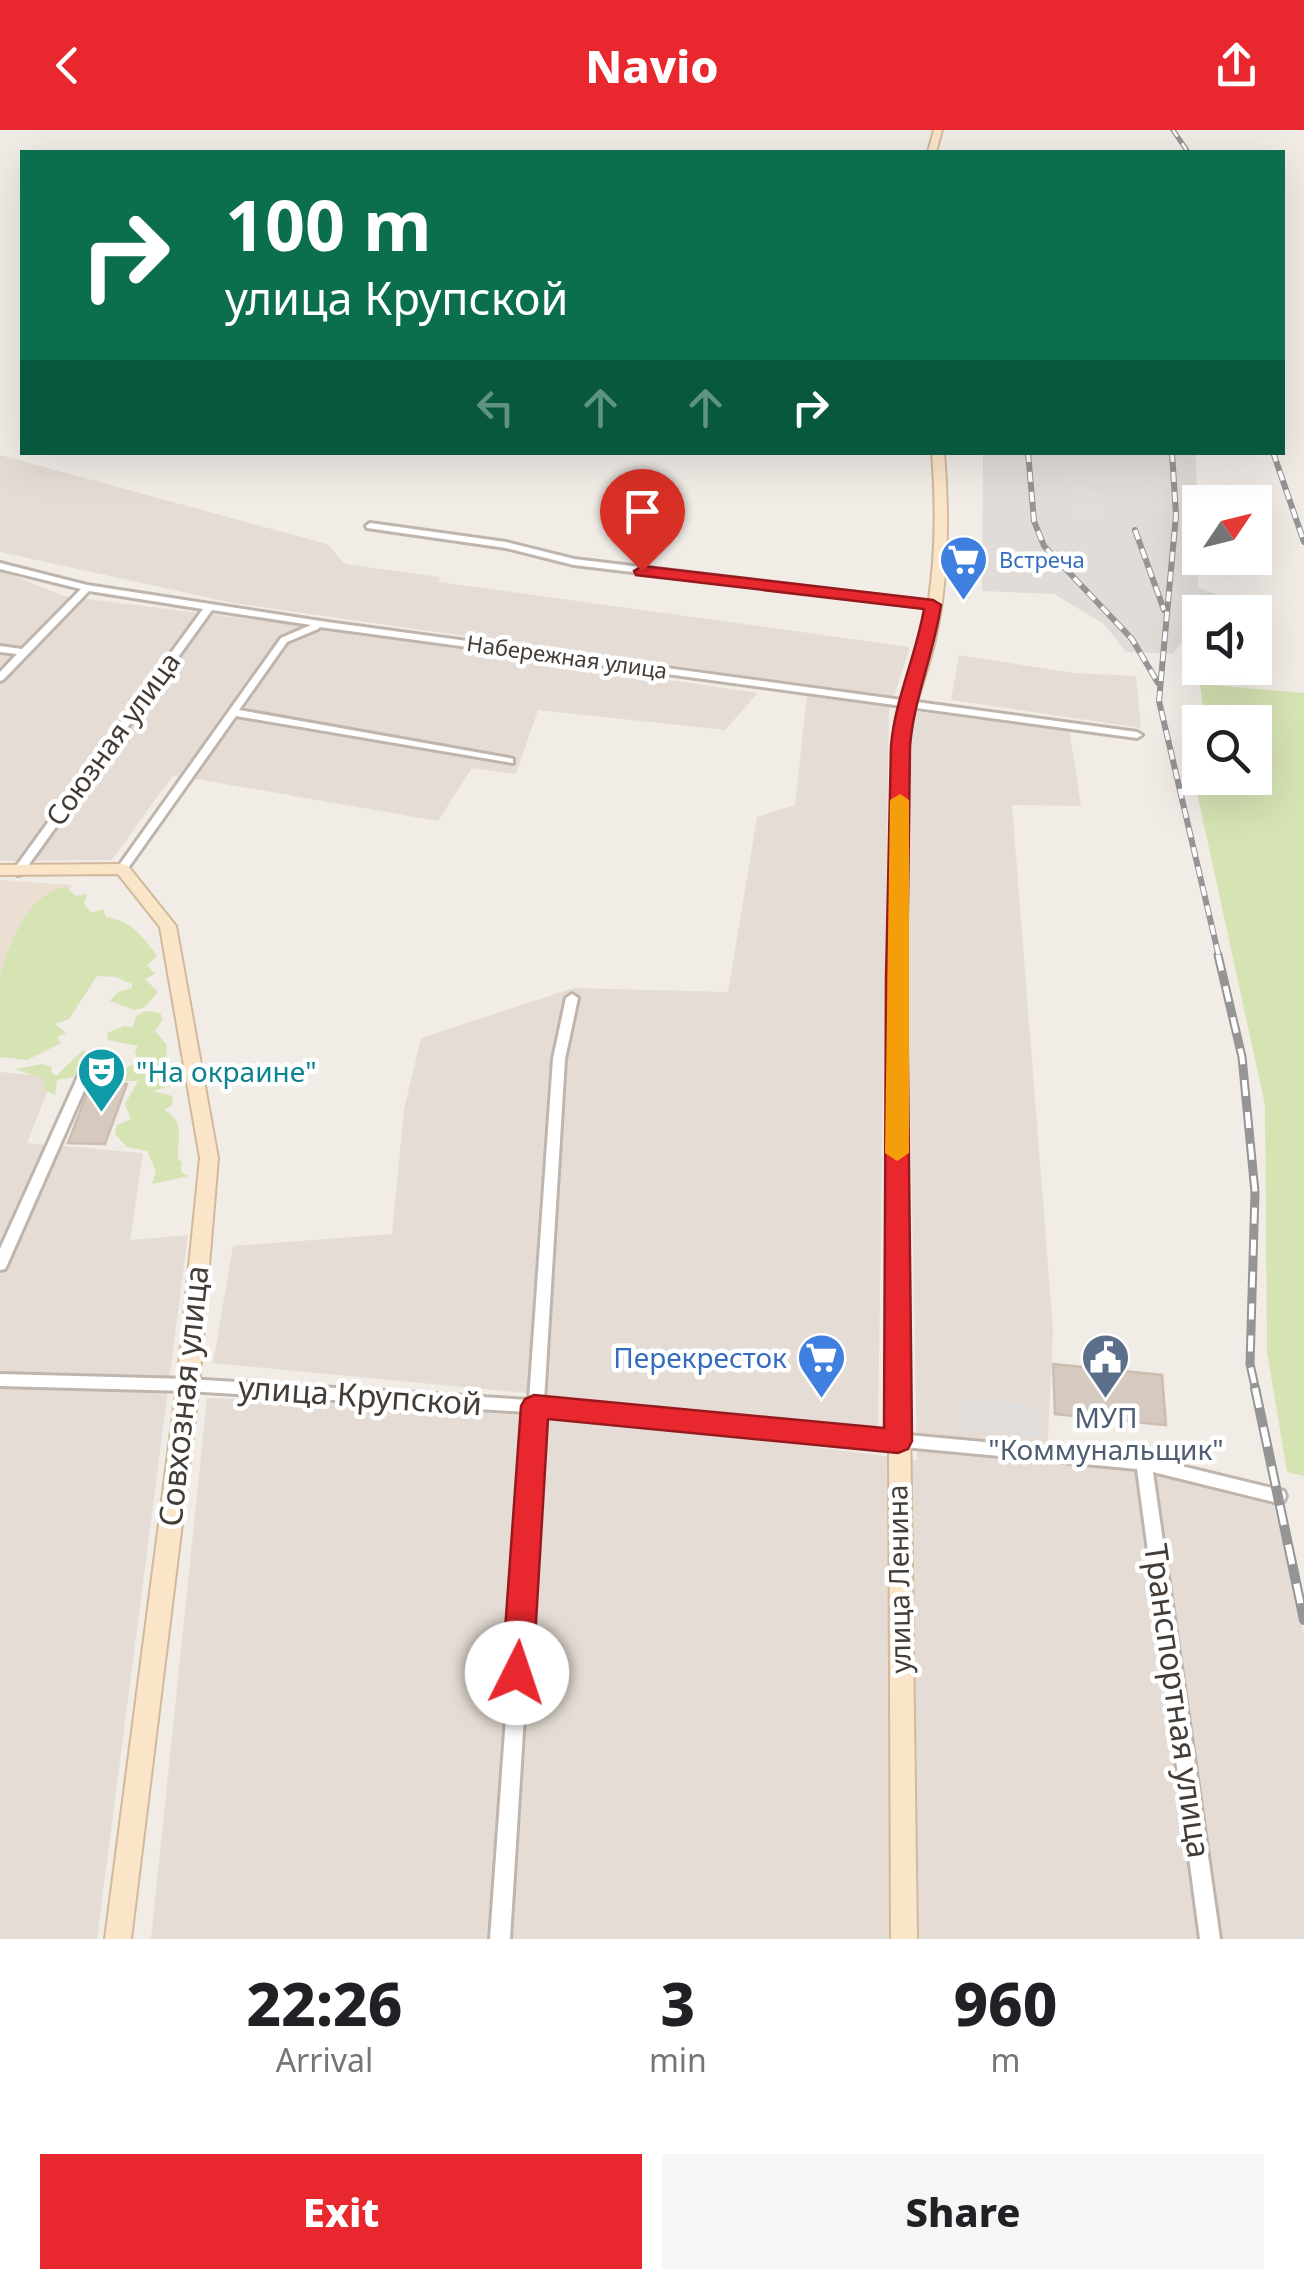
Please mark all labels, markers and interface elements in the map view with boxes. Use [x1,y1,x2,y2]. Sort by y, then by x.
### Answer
text: Navio [585,35,719,96]
icon: back [40,38,95,93]
icon: share [1209,38,1264,93]
text: 100 m [225,176,432,272]
icon: right [60,190,190,320]
text: улица Крупской [225,267,568,328]
icon: left [468,380,523,435]
icon: ahead [573,380,628,435]
icon: ahead [678,380,733,435]
icon: right [783,380,838,435]
pin [600,469,685,572]
icon: arrive [615,484,670,539]
north arrow [1182,485,1272,575]
map controls [1182,485,1272,795]
supermarket icon: Встреча [938,534,990,602]
place label: Встреча [999,544,1085,574]
button: sound [1182,595,1272,685]
street label: Набережная улица [465,627,669,685]
street label: Союзная улица [36,644,188,833]
button: search [1182,705,1272,795]
theatre icon: "На окраине" [75,1046,127,1114]
place label: "На окраине" [136,1052,317,1090]
street label: Совхозная улица [147,1263,218,1528]
supermarket icon: Перекресток [796,1332,848,1400]
public building icon: МУП "Коммунальщик" [1080,1332,1132,1400]
place label: Перекресток [613,1338,787,1376]
street label: улица Крупской [237,1365,483,1424]
place label: МУП "Коммунальщик" [988,1398,1224,1468]
street label: улица Ленина [877,1484,919,1674]
street label: Транспортная улица [1135,1541,1222,1861]
position arrow [465,1621,569,1725]
text: 22:26 [247,1962,402,2044]
text: 3 [661,1962,695,2044]
text: 960 [953,1962,1057,2044]
text: Arrival [276,2038,373,2081]
text: min [649,2038,707,2081]
text: m [990,2038,1020,2081]
button: Exit [40,2154,642,2269]
button: Share [662,2154,1264,2269]

